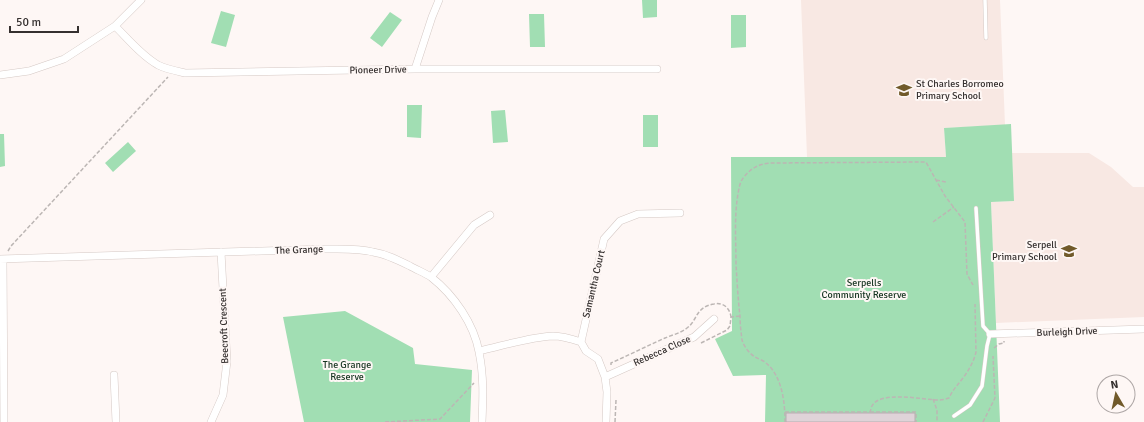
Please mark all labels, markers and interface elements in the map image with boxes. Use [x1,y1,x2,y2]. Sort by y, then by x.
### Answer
scale bar [10,8,78,34]
text: 50 m [16,15,41,30]
street label: Pioneer Drive [349,64,407,76]
place label: St Charles Borromeo Primary School [916,78,1004,102]
school or university icon: St Charles Borromeo Primary School [895,81,913,99]
place label: Serpell Primary School [992,239,1057,263]
school or university icon: Serpell Primary School [1060,242,1078,260]
street label: The Grange [275,243,323,257]
street label: Samantha Court [580,248,608,319]
park label: Serpells Community Reserve [822,277,906,301]
street label: Beecroft Crescent [217,287,231,364]
street label: Burleigh Drive [1036,325,1098,339]
street label: Rebecca Close [632,333,692,369]
park label: The Grange Reserve [323,359,371,383]
north arrow [1096,374,1136,414]
text: N [1110,378,1119,392]

